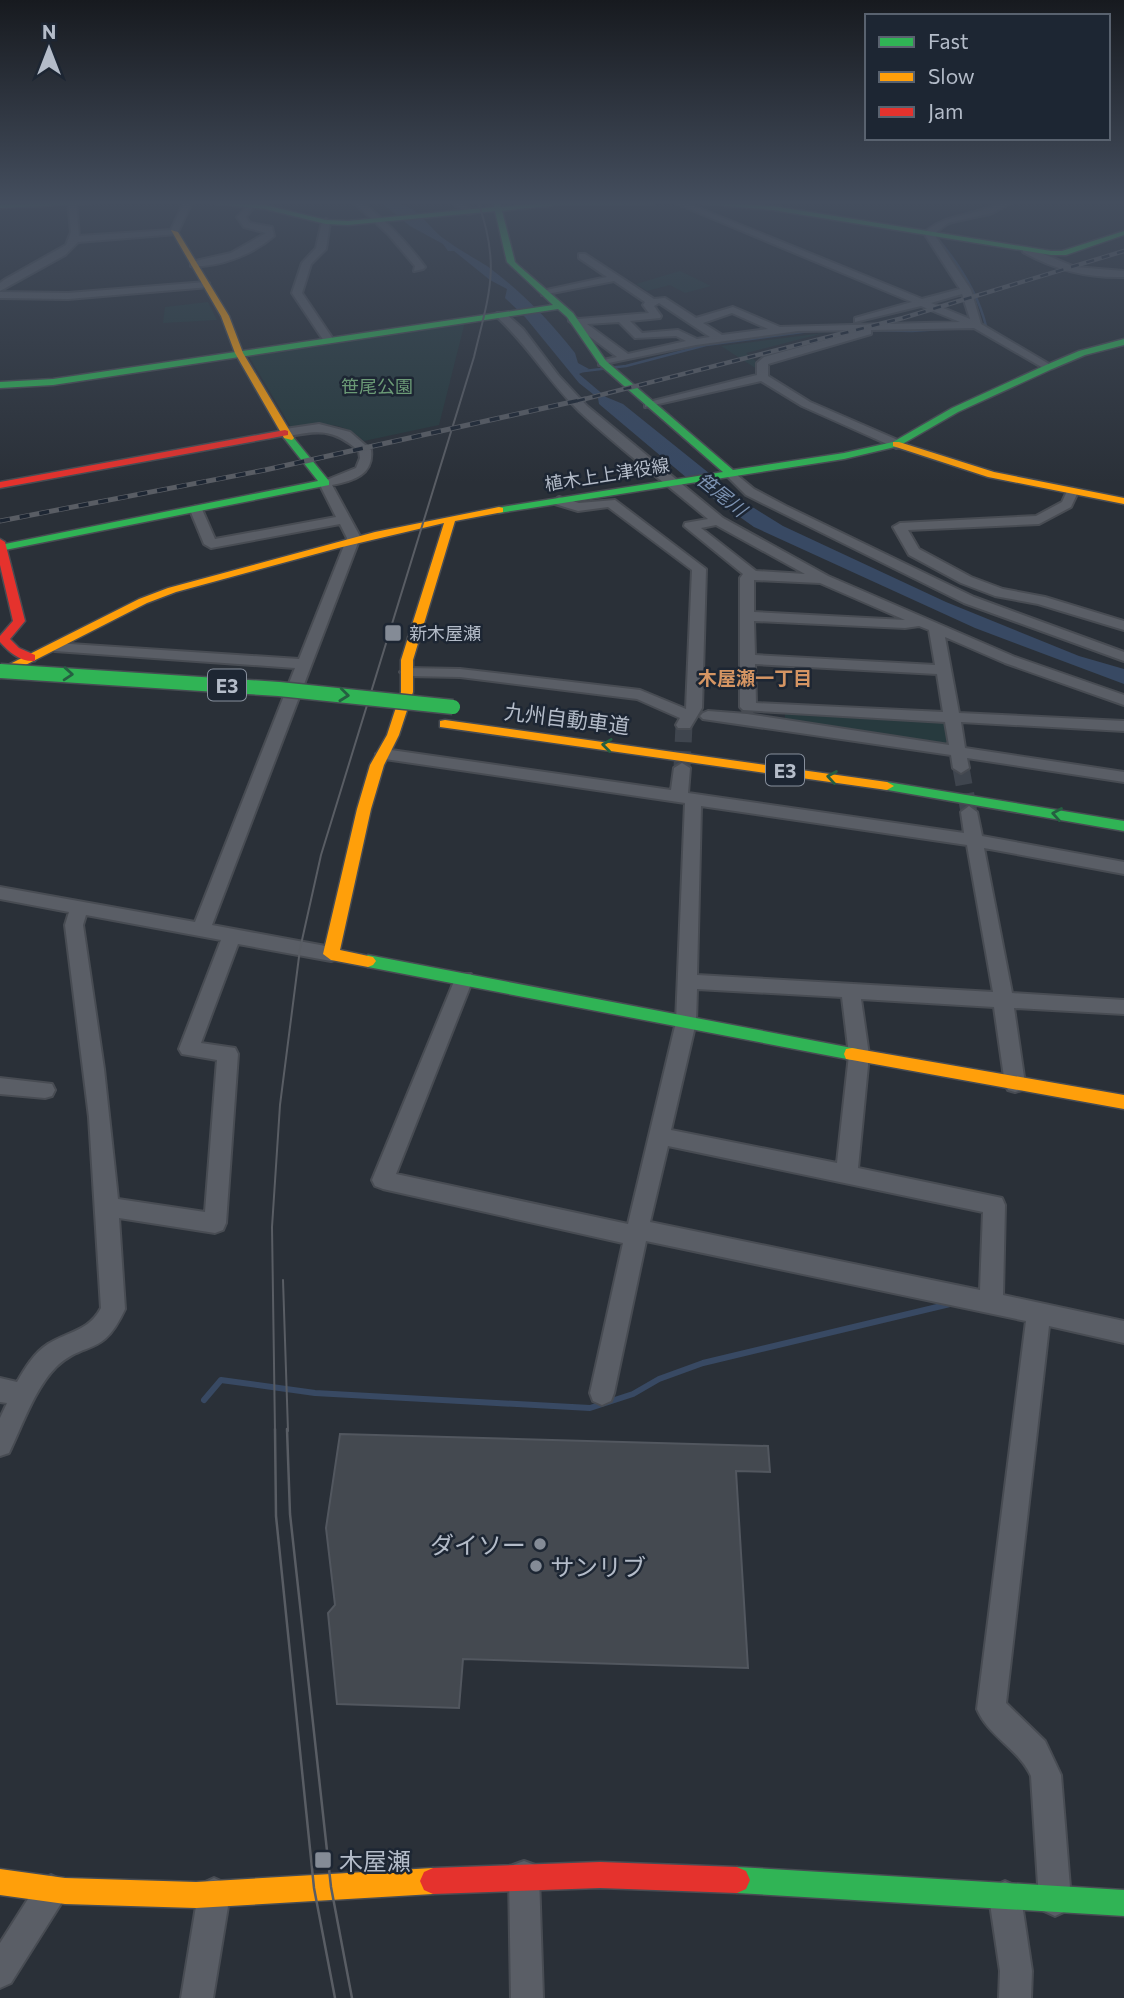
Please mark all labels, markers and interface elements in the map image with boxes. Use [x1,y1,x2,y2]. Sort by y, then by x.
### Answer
north arrow [14,14,84,84]
legend [865,14,1110,140]
text: N [42,20,56,43]
text: Fast [928,28,969,53]
text: Slow [928,63,975,88]
text: Jam [928,98,963,123]
park label: 笹尾公園 [341,375,413,397]
street label: 植木上上津役線 [543,453,671,495]
water label: 笹尾川 [693,467,753,522]
place label: 新木屋瀬 [409,622,481,644]
marker: 新木屋瀬 [383,623,403,643]
one-way arrow [63,666,74,681]
district label: 木屋瀬一丁目 [698,666,812,689]
road number: E3 [208,670,246,700]
one-way arrow [339,687,350,702]
street label: 九州自動車道 [503,698,631,738]
one-way arrow [601,737,613,752]
road number: E3 [766,754,804,786]
one-way arrow [826,770,838,785]
one-way arrow [1051,807,1063,822]
place label: ダイソー [430,1530,526,1559]
marker: ダイソー [532,1536,548,1552]
place label: サンリブ [550,1552,646,1581]
marker: サンリブ [528,1558,544,1574]
place label: 木屋瀬 [339,1846,411,1875]
marker: 木屋瀬 [313,1850,333,1870]

